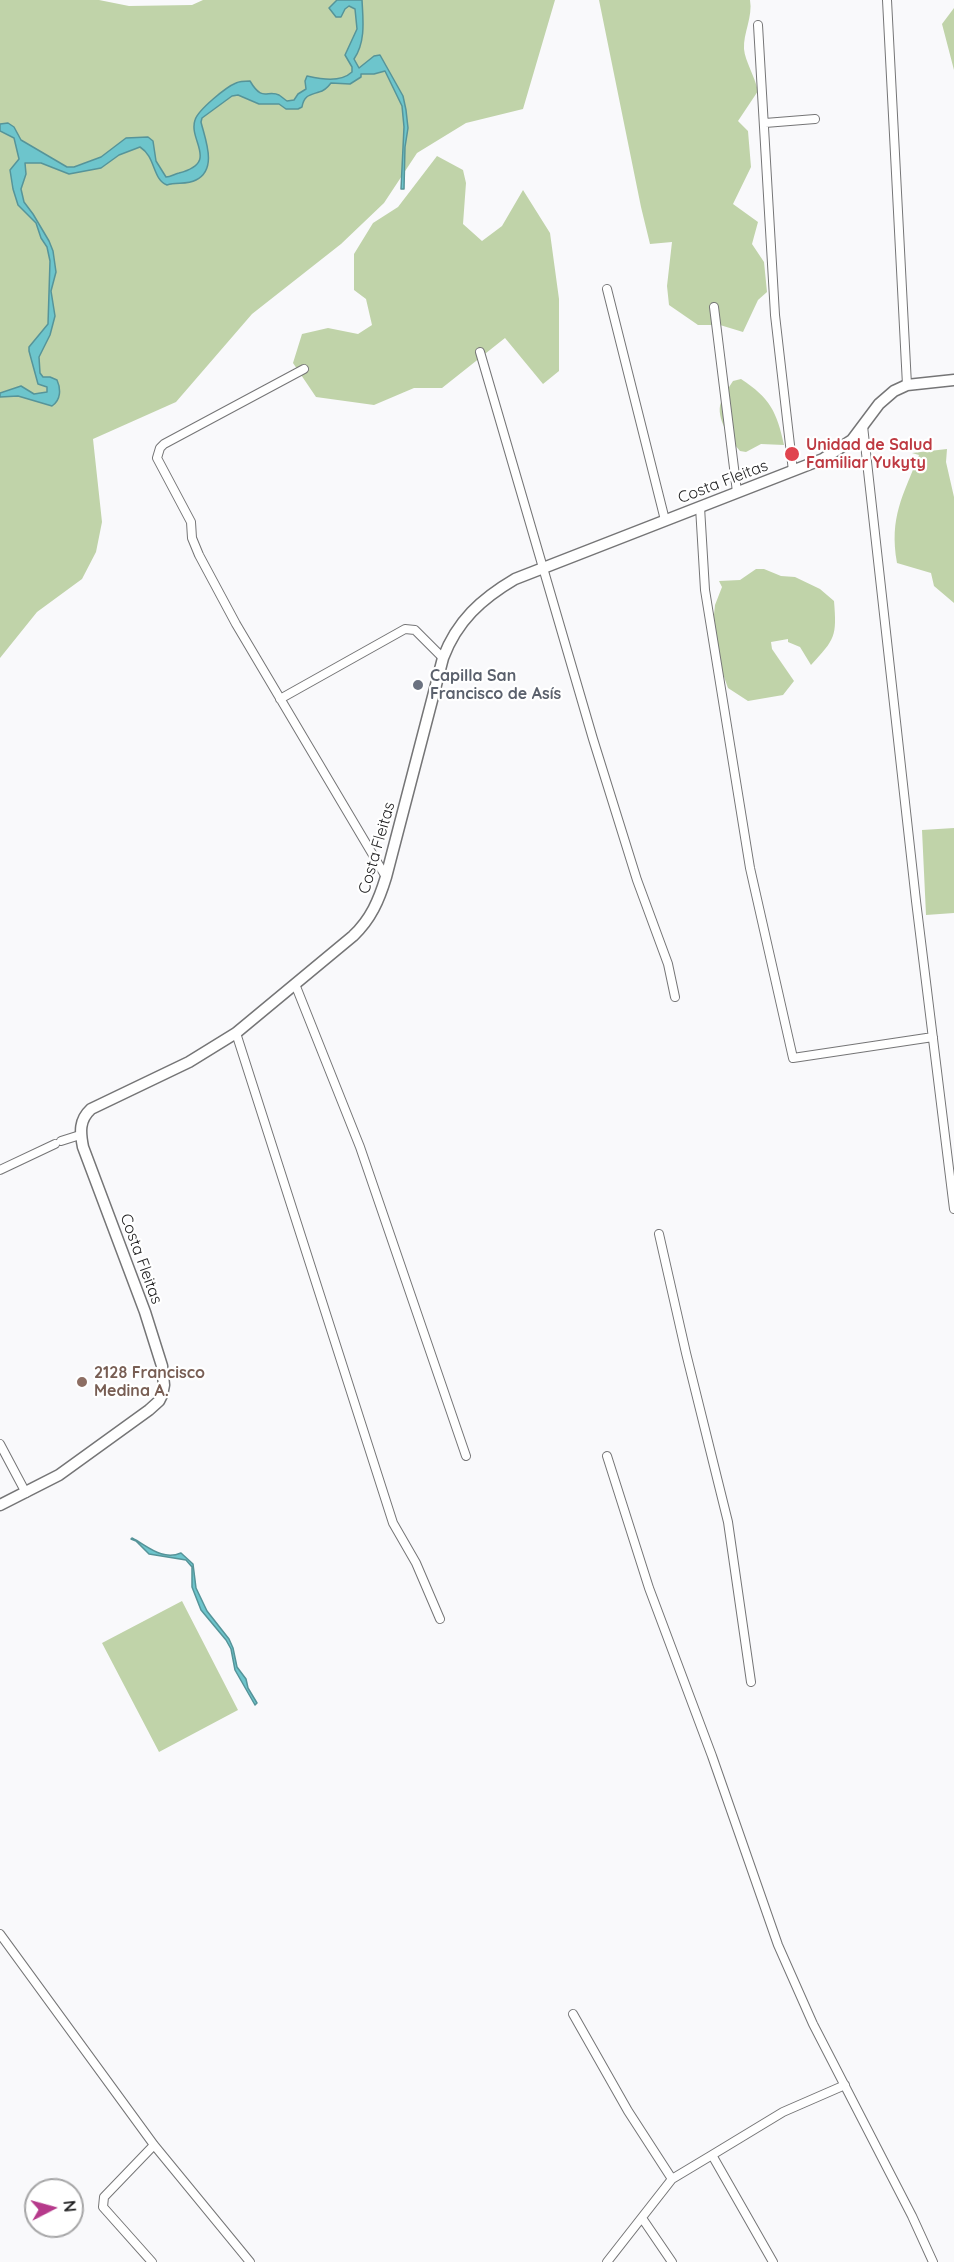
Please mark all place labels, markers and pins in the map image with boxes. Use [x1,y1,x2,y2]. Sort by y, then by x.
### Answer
place label: Unidad de Salud Familiar Yukyty [806,435,932,473]
marker: Unidad de Salud Familiar Yukyty [783,445,801,463]
place label: Capilla San Francisco de Asís [430,666,561,704]
marker: Capilla San Francisco de Asís [411,678,425,692]
place label: 2128 Francisco Medina A. [94,1363,205,1401]
marker: 2128 Francisco Medina A. [75,1375,89,1389]

